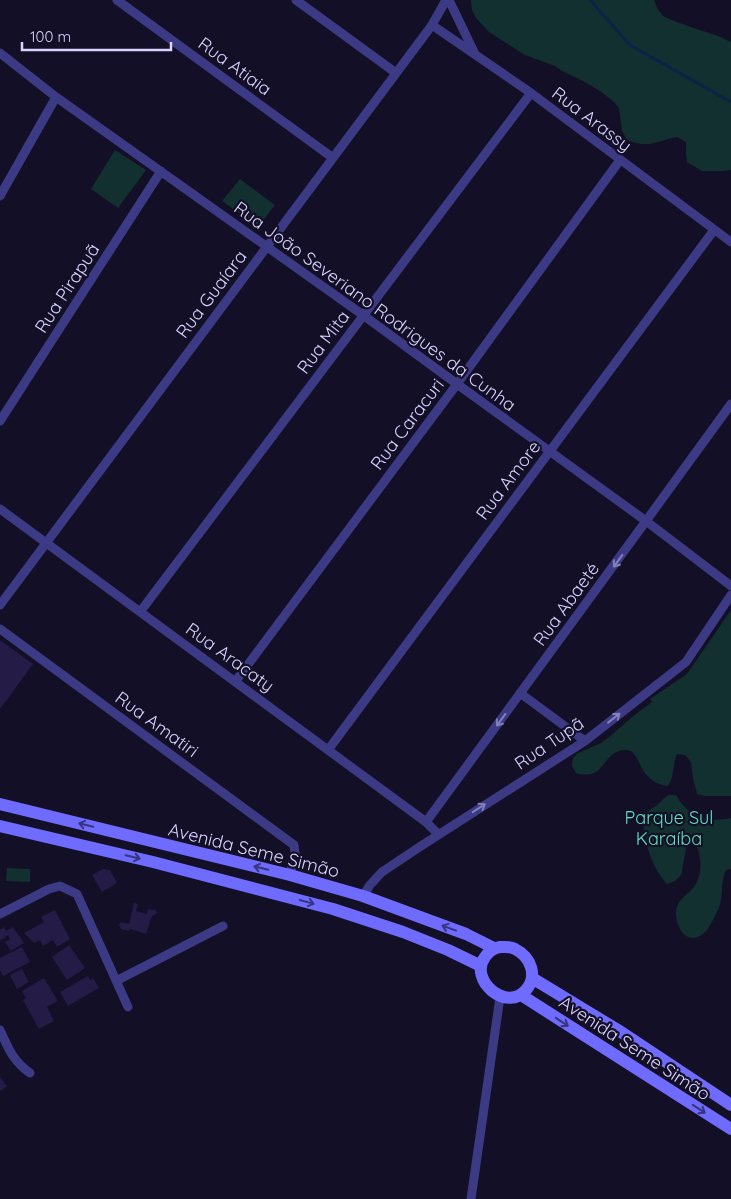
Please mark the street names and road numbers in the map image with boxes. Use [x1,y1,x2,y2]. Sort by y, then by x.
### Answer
street label: Rua Atiaia [194,32,276,100]
street label: Rua Arassy [547,81,637,157]
street label: Rua João Severiano Rodrigues da Cunha [229,196,521,416]
street label: Rua Pirapuã [30,239,104,337]
street label: Rua Guaíara [171,246,251,342]
street label: Rua Mita [292,306,354,378]
street label: Rua Caracuri [365,374,449,474]
street label: Rua Amore [471,436,545,524]
street label: Rua Abaeté [528,558,604,650]
street label: Rua Aracaty [181,617,279,697]
street label: Rua Amatiri [111,686,203,762]
street label: Rua Tupã [510,711,588,775]
street label: Avenida Seme Simão [166,818,342,882]
street label: Avenida Seme Simão [555,991,715,1105]

